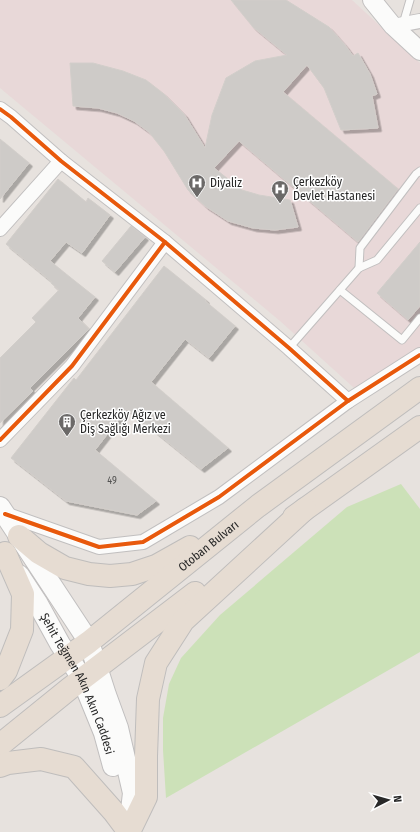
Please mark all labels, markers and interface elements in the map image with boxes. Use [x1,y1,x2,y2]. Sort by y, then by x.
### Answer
hospital icon: Diyaliz [187,173,207,198]
place label: Çerkezköy Devlet Hastanesi [293,175,375,203]
place label: Diyaliz [210,176,242,190]
hospital icon: Çerkezköy Devlet Hastanesi [270,179,290,204]
place label: Çerkezköy Ağız ve Diş Sağlığı Merkezi [80,408,171,436]
building icon: Çerkezköy Ağız ve Diş Sağlığı Merkezi [57,412,77,437]
house number: 49 [107,475,117,487]
street label: Otoban Bulvarı [176,517,241,574]
street label: Şehit Teğmen Akın Akın Caddesi [37,611,117,756]
north arrow [368,780,408,820]
text: N [391,795,404,803]

